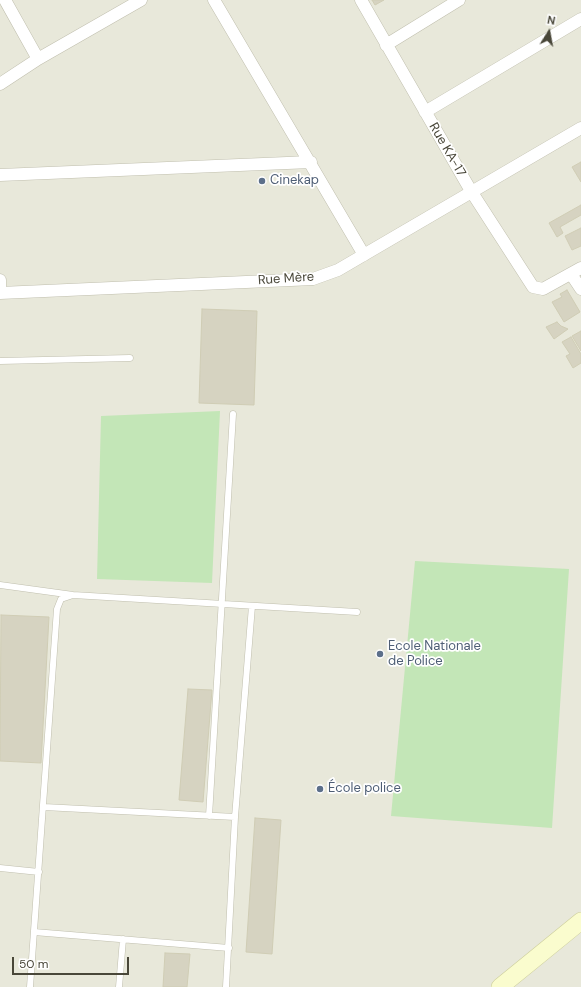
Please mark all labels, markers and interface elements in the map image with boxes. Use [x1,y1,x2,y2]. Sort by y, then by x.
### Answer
north arrow [529,12,569,52]
text: N [546,13,557,28]
street label: Rue KA-17 [425,120,469,180]
place label: Cinekap [270,173,319,189]
marker: Cinekap [257,176,267,186]
street label: Rue Mère [257,269,315,289]
place label: Ecole Nationale de Police [388,639,481,670]
marker: Ecole Nationale de Police [375,649,385,659]
place label: École police [328,781,401,797]
marker: École police [315,784,325,794]
scale bar [14,949,131,975]
text: 50 m [19,956,48,972]

